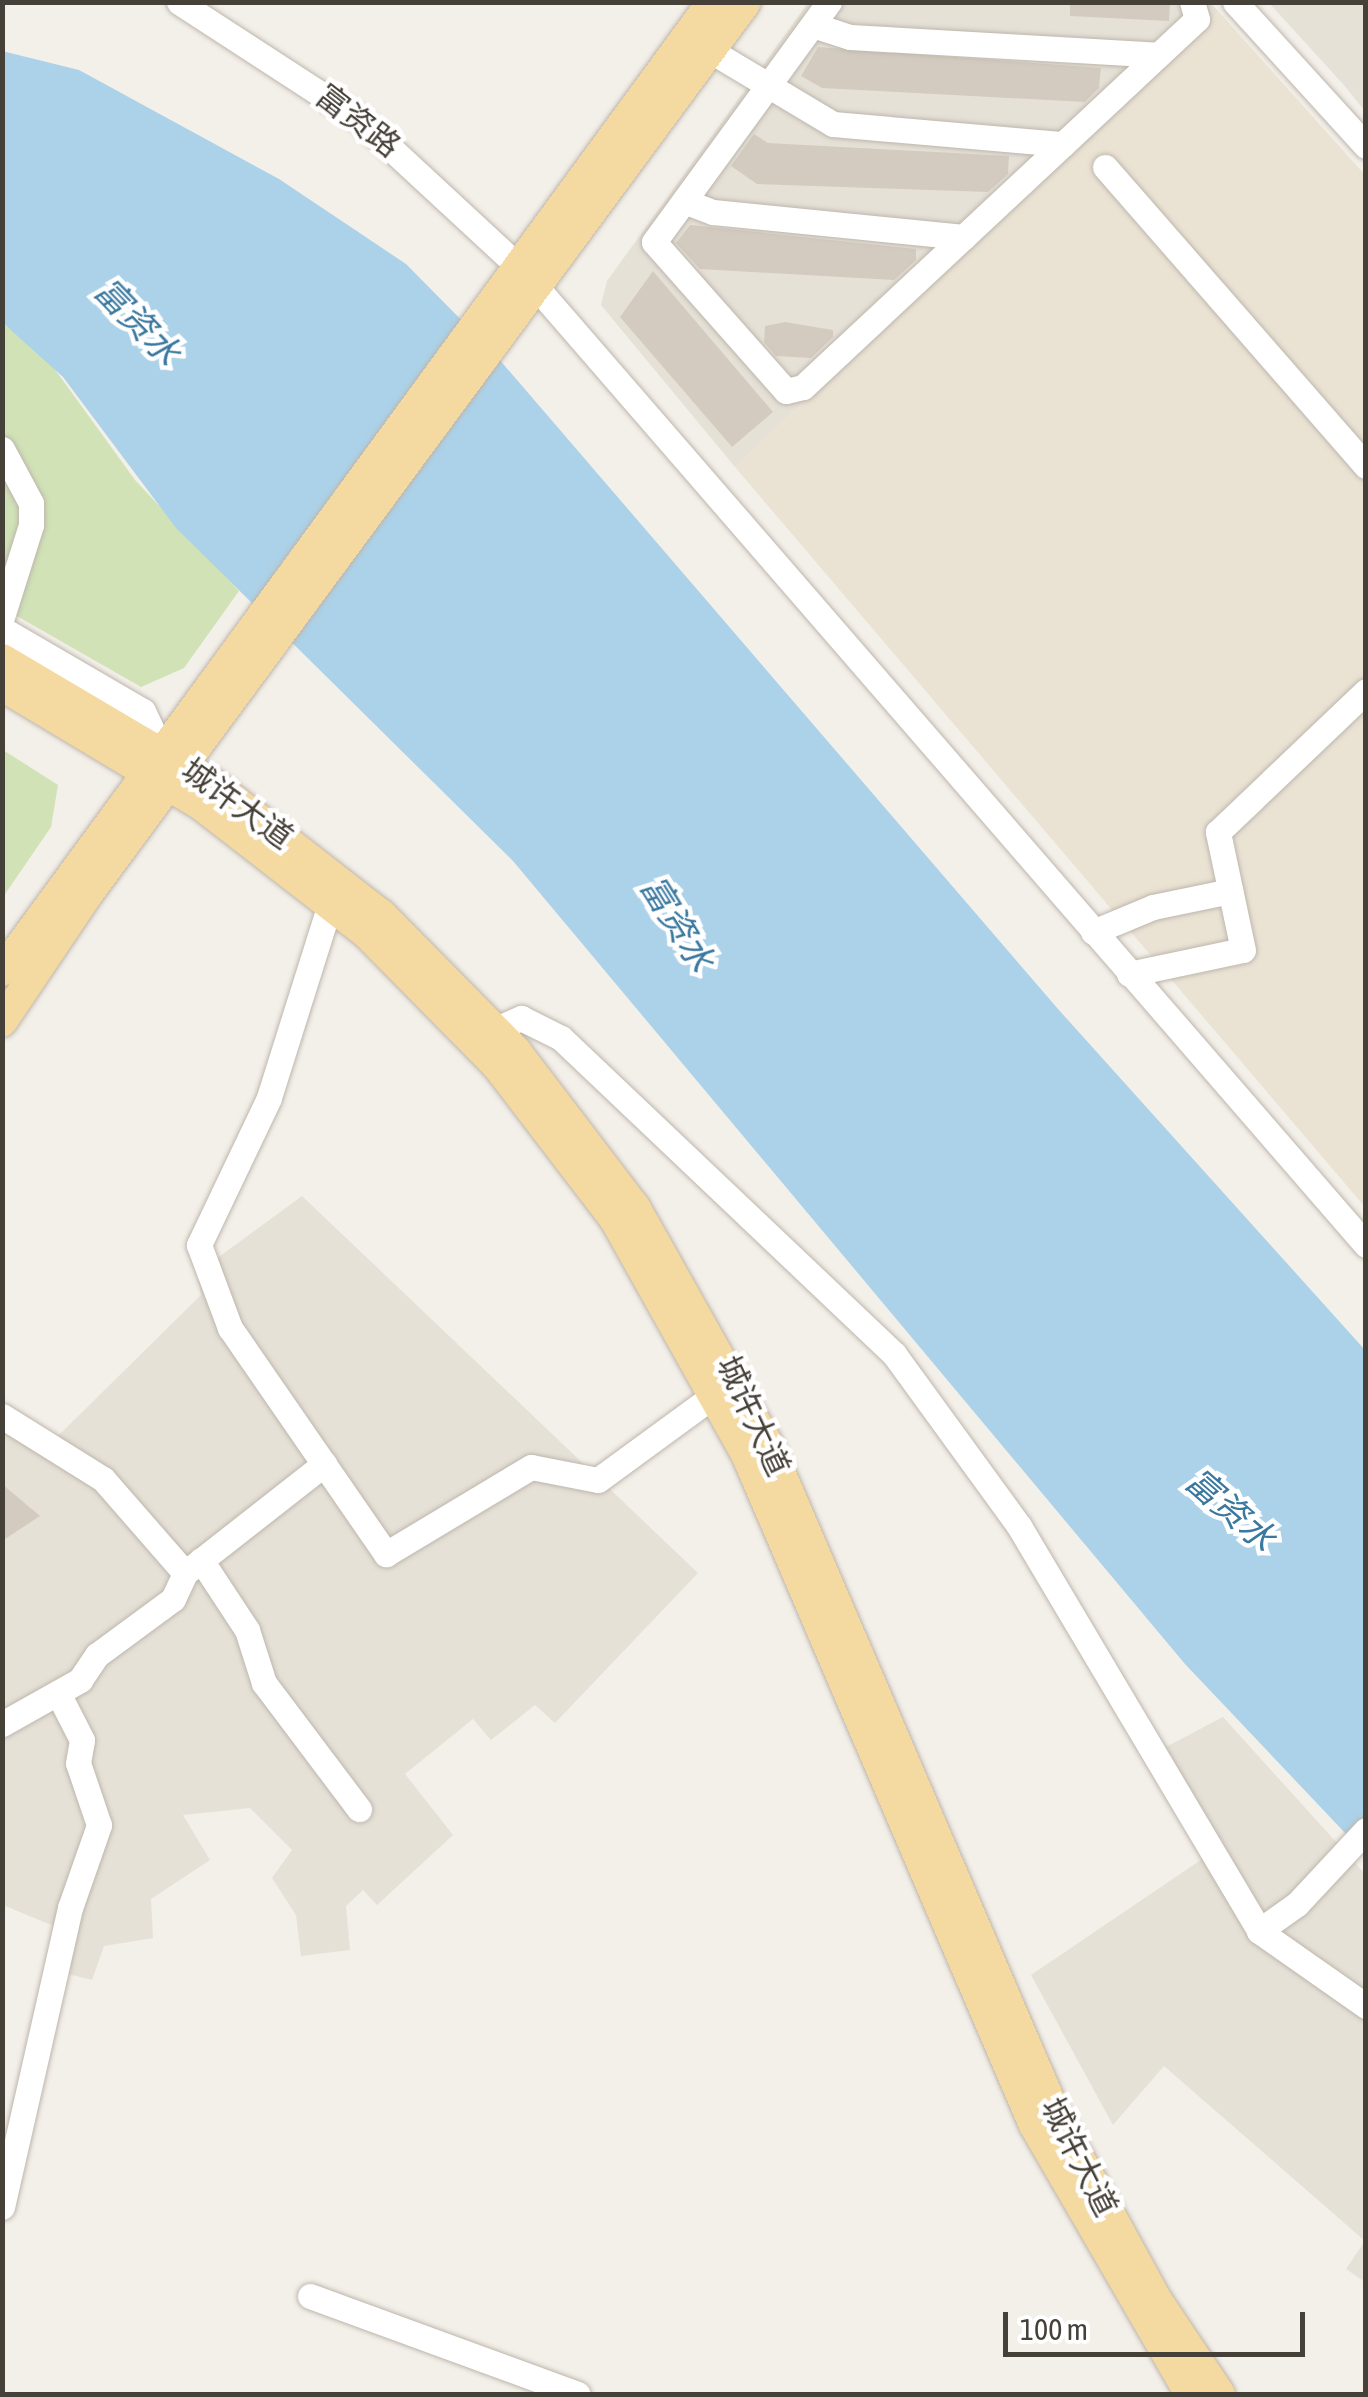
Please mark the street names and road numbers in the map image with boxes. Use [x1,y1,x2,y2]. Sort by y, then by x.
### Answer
street label: 富资路 [308,76,408,166]
street label: 城许大道 [174,751,300,857]
street label: 城许大道 [709,1350,797,1482]
street label: 城许大道 [1033,2091,1125,2223]

